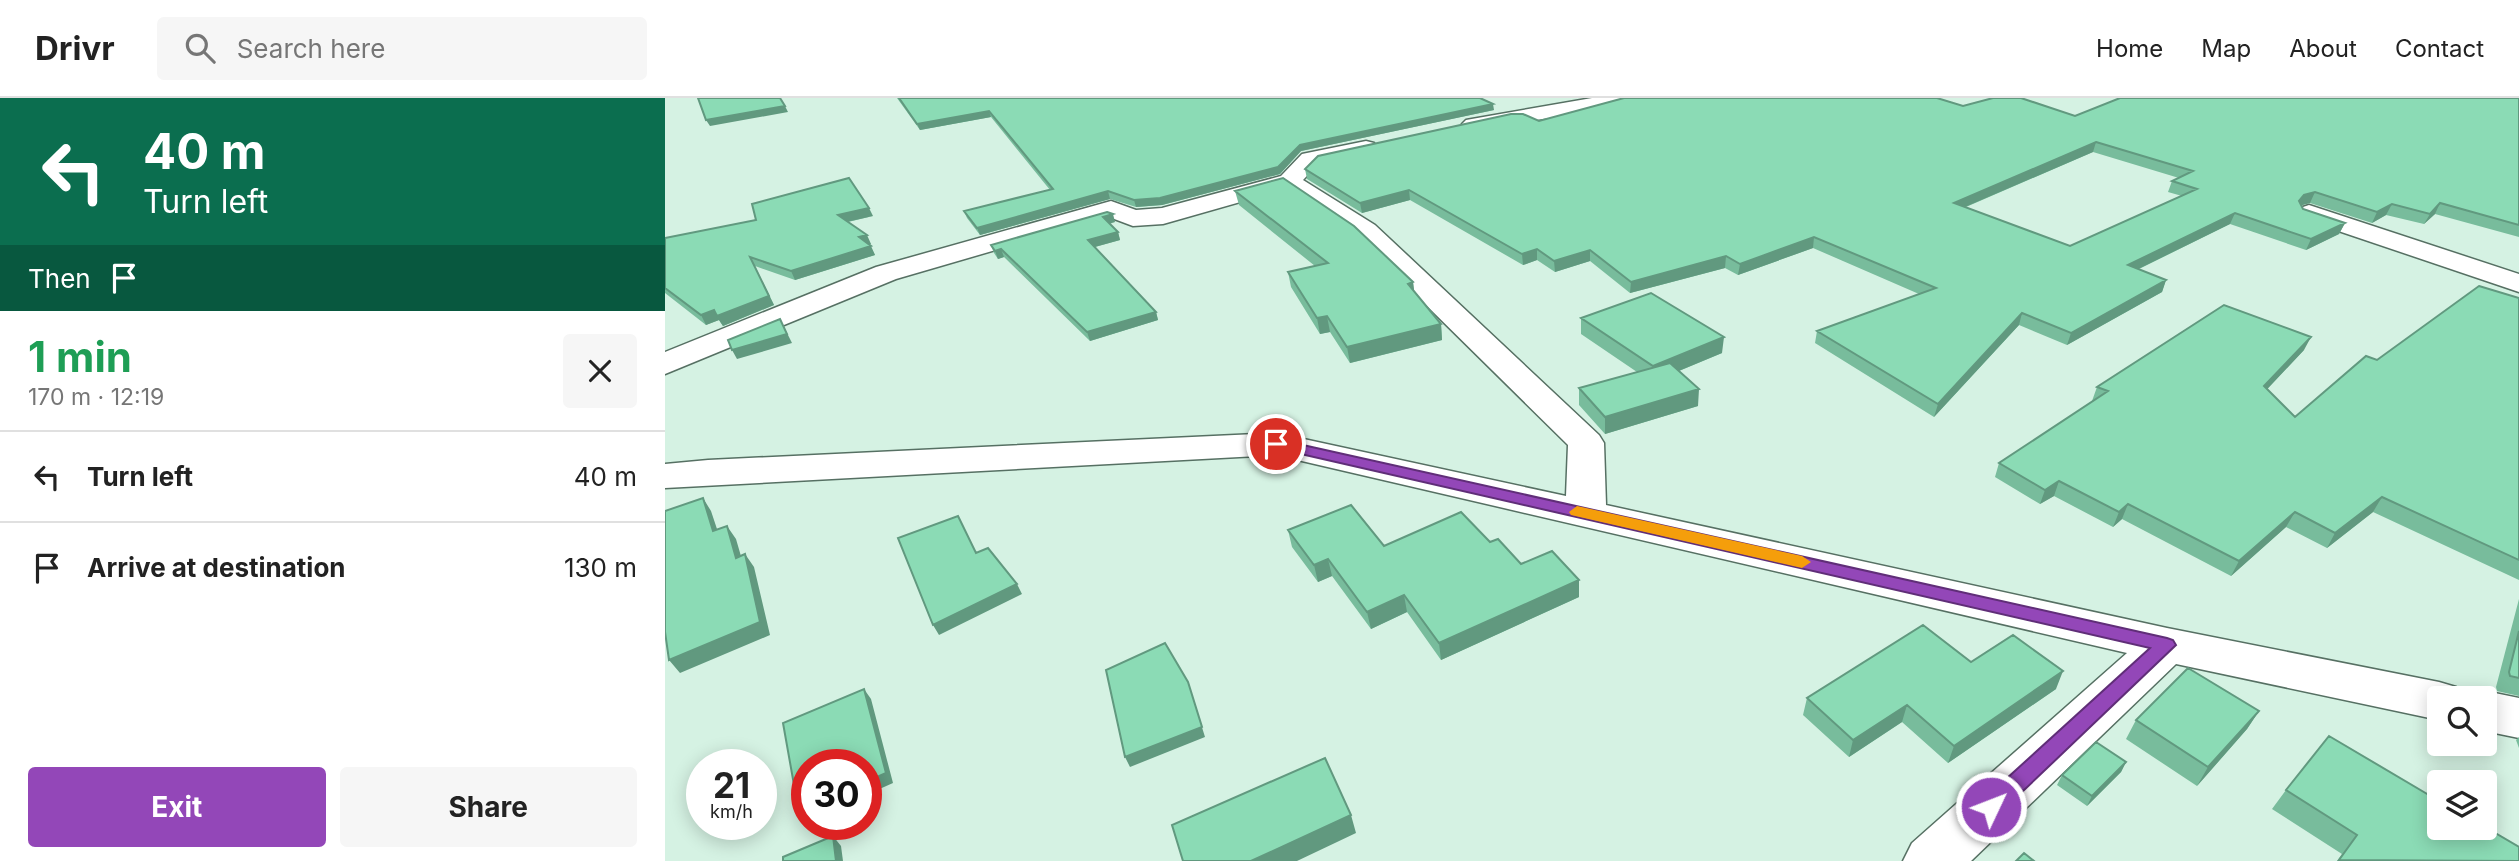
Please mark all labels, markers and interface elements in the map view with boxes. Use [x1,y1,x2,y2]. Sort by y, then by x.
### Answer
search box [157,17,647,80]
text: Drivr [35,28,115,68]
icon: search [181,29,219,67]
text: Search here [237,33,385,64]
text: Home [2096,34,2163,63]
text: Map [2201,34,2251,63]
text: About [2289,34,2357,63]
text: Contact [2395,34,2484,63]
text: 40 m [143,122,266,181]
icon: left [28,126,119,217]
text: Turn left [143,182,268,221]
icon: arrive [105,259,143,297]
text: Then [28,263,91,294]
text: 1 min [28,331,132,382]
button: close [563,334,637,408]
text: 170 m · 12:19 [28,383,164,411]
pin [1246,414,1306,474]
icon: arrive [1257,425,1295,463]
icon: left [28,458,66,496]
text: Turn left [87,461,193,492]
text: 40 m [574,461,637,492]
icon: arrive [28,549,66,587]
text: Arrive at destination [87,552,346,583]
text: 130 m [564,552,637,583]
map controls [2427,686,2497,840]
button: search [2427,686,2497,756]
speed limit sign: 30 [791,749,882,840]
text: 21 [713,764,750,806]
button: Exit [28,767,326,847]
button: Share [340,767,637,847]
position arrow [1954,770,2028,844]
button: layers [2427,770,2497,840]
text: km/h [710,801,753,822]

